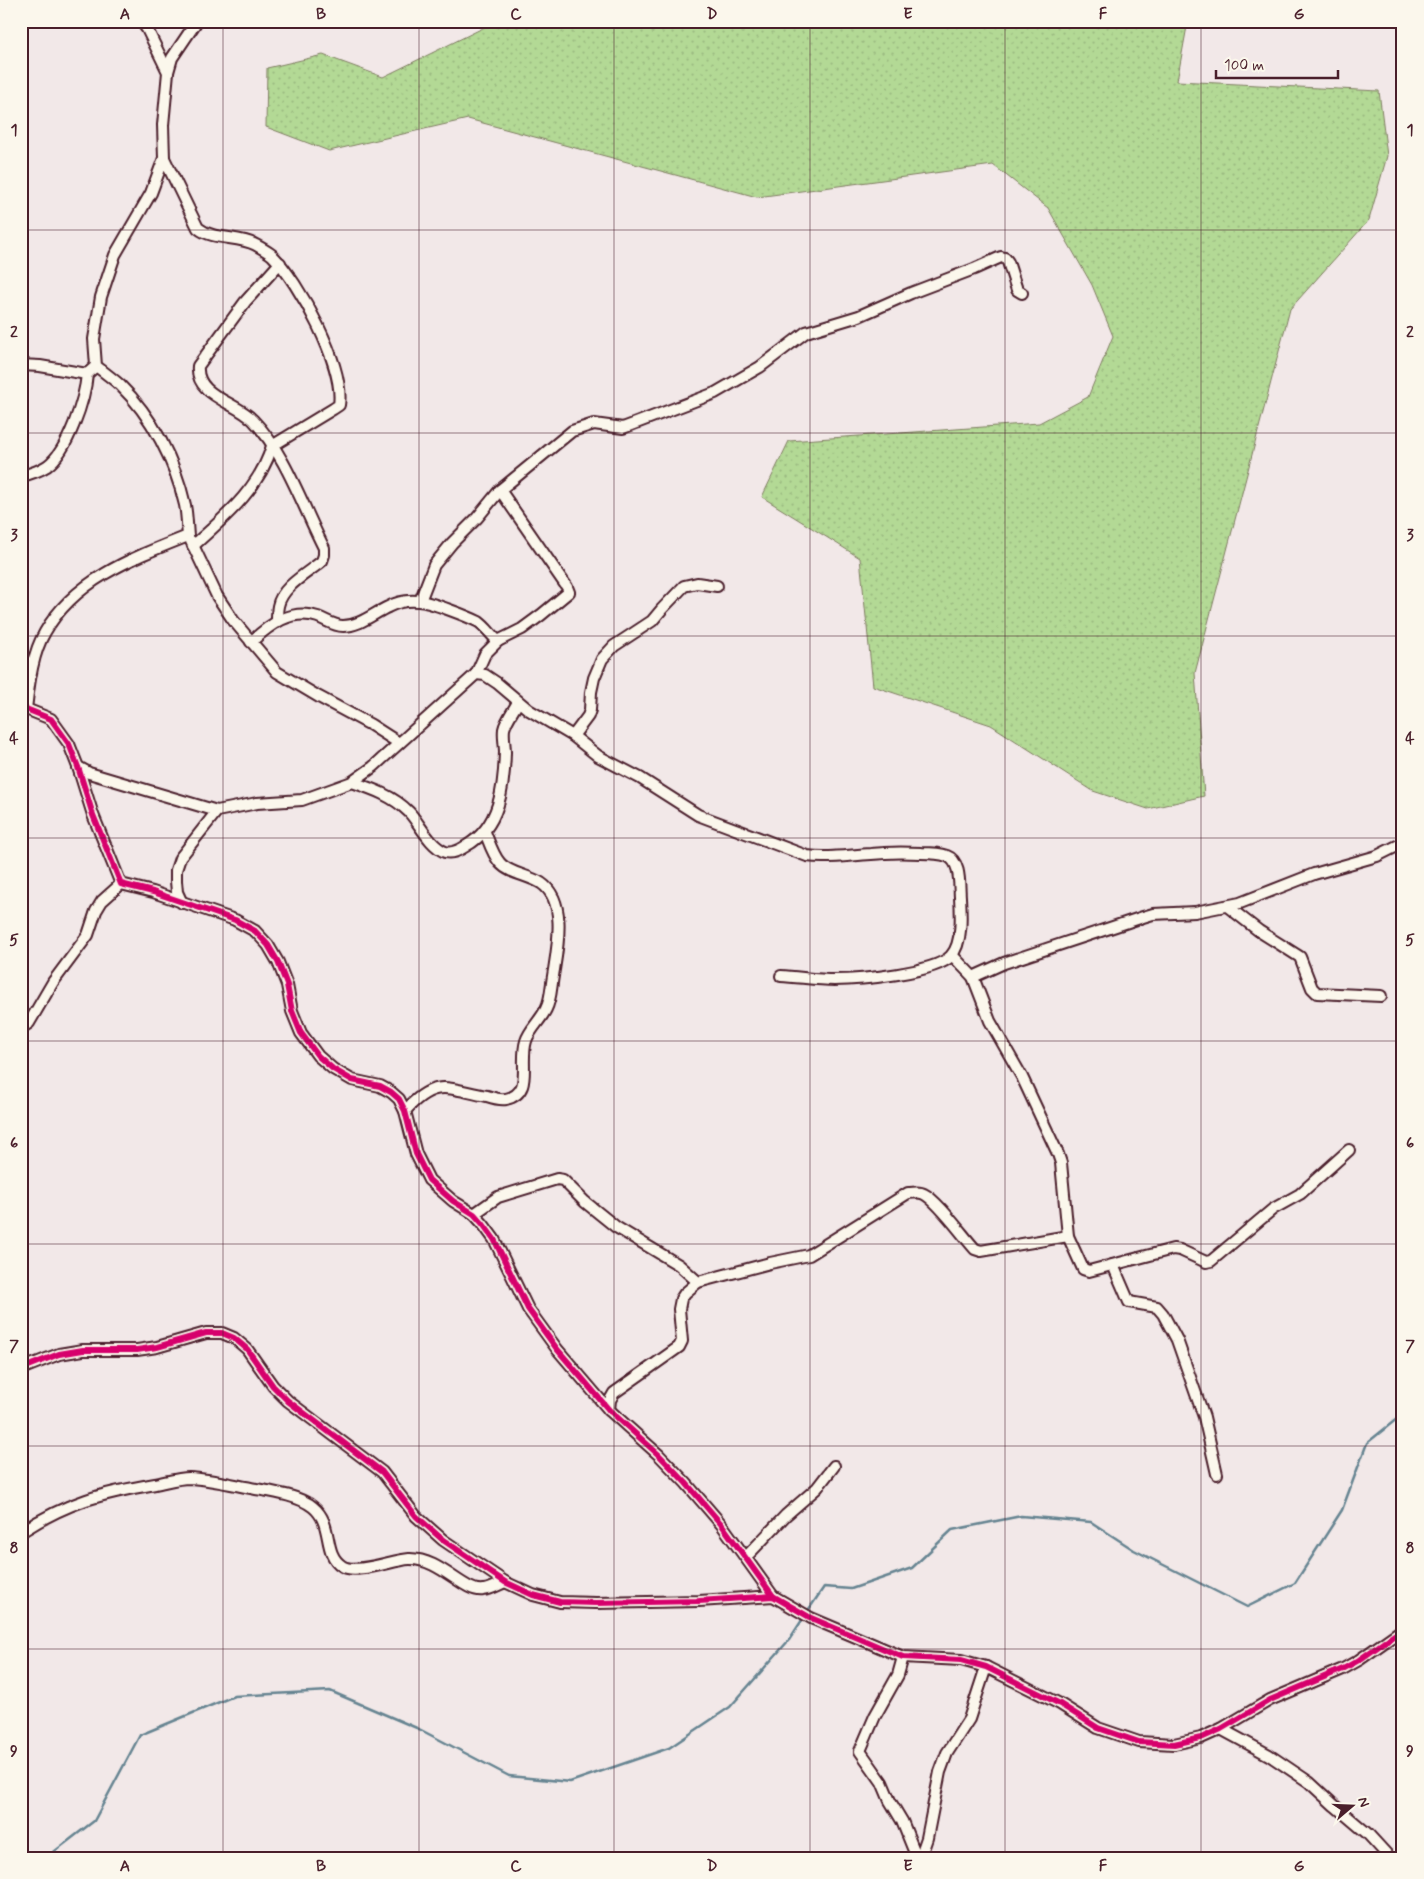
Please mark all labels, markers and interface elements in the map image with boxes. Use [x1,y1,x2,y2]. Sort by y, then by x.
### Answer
text: A [120,4,130,25]
text: B [316,4,326,25]
text: C [510,4,522,25]
text: D [706,4,718,25]
text: E [903,4,913,25]
text: F [1099,4,1108,25]
text: G [1294,4,1305,25]
scale bar [1216,48,1339,80]
text: 100 m [1224,56,1264,76]
text: 1 [10,120,18,141]
text: 1 [1406,120,1414,141]
text: 2 [10,322,18,343]
text: 2 [1406,322,1414,343]
text: 3 [10,525,18,546]
text: 3 [1406,525,1414,546]
text: 4 [9,728,19,749]
text: 4 [1405,728,1415,749]
text: 5 [9,930,19,951]
text: 5 [1405,930,1415,951]
text: 6 [10,1133,18,1154]
text: 6 [1406,1133,1414,1154]
text: 7 [9,1336,19,1357]
text: 7 [1405,1336,1415,1357]
text: 8 [9,1538,19,1559]
text: 8 [1405,1538,1415,1559]
text: 9 [10,1741,18,1762]
text: 9 [1406,1741,1414,1762]
north arrow [1326,1782,1376,1832]
text: N [1353,1795,1373,1809]
text: A [120,1856,130,1877]
text: B [316,1856,326,1877]
text: C [510,1856,522,1877]
text: D [706,1856,718,1877]
text: E [903,1856,913,1877]
text: F [1099,1856,1108,1877]
text: G [1294,1856,1305,1877]

